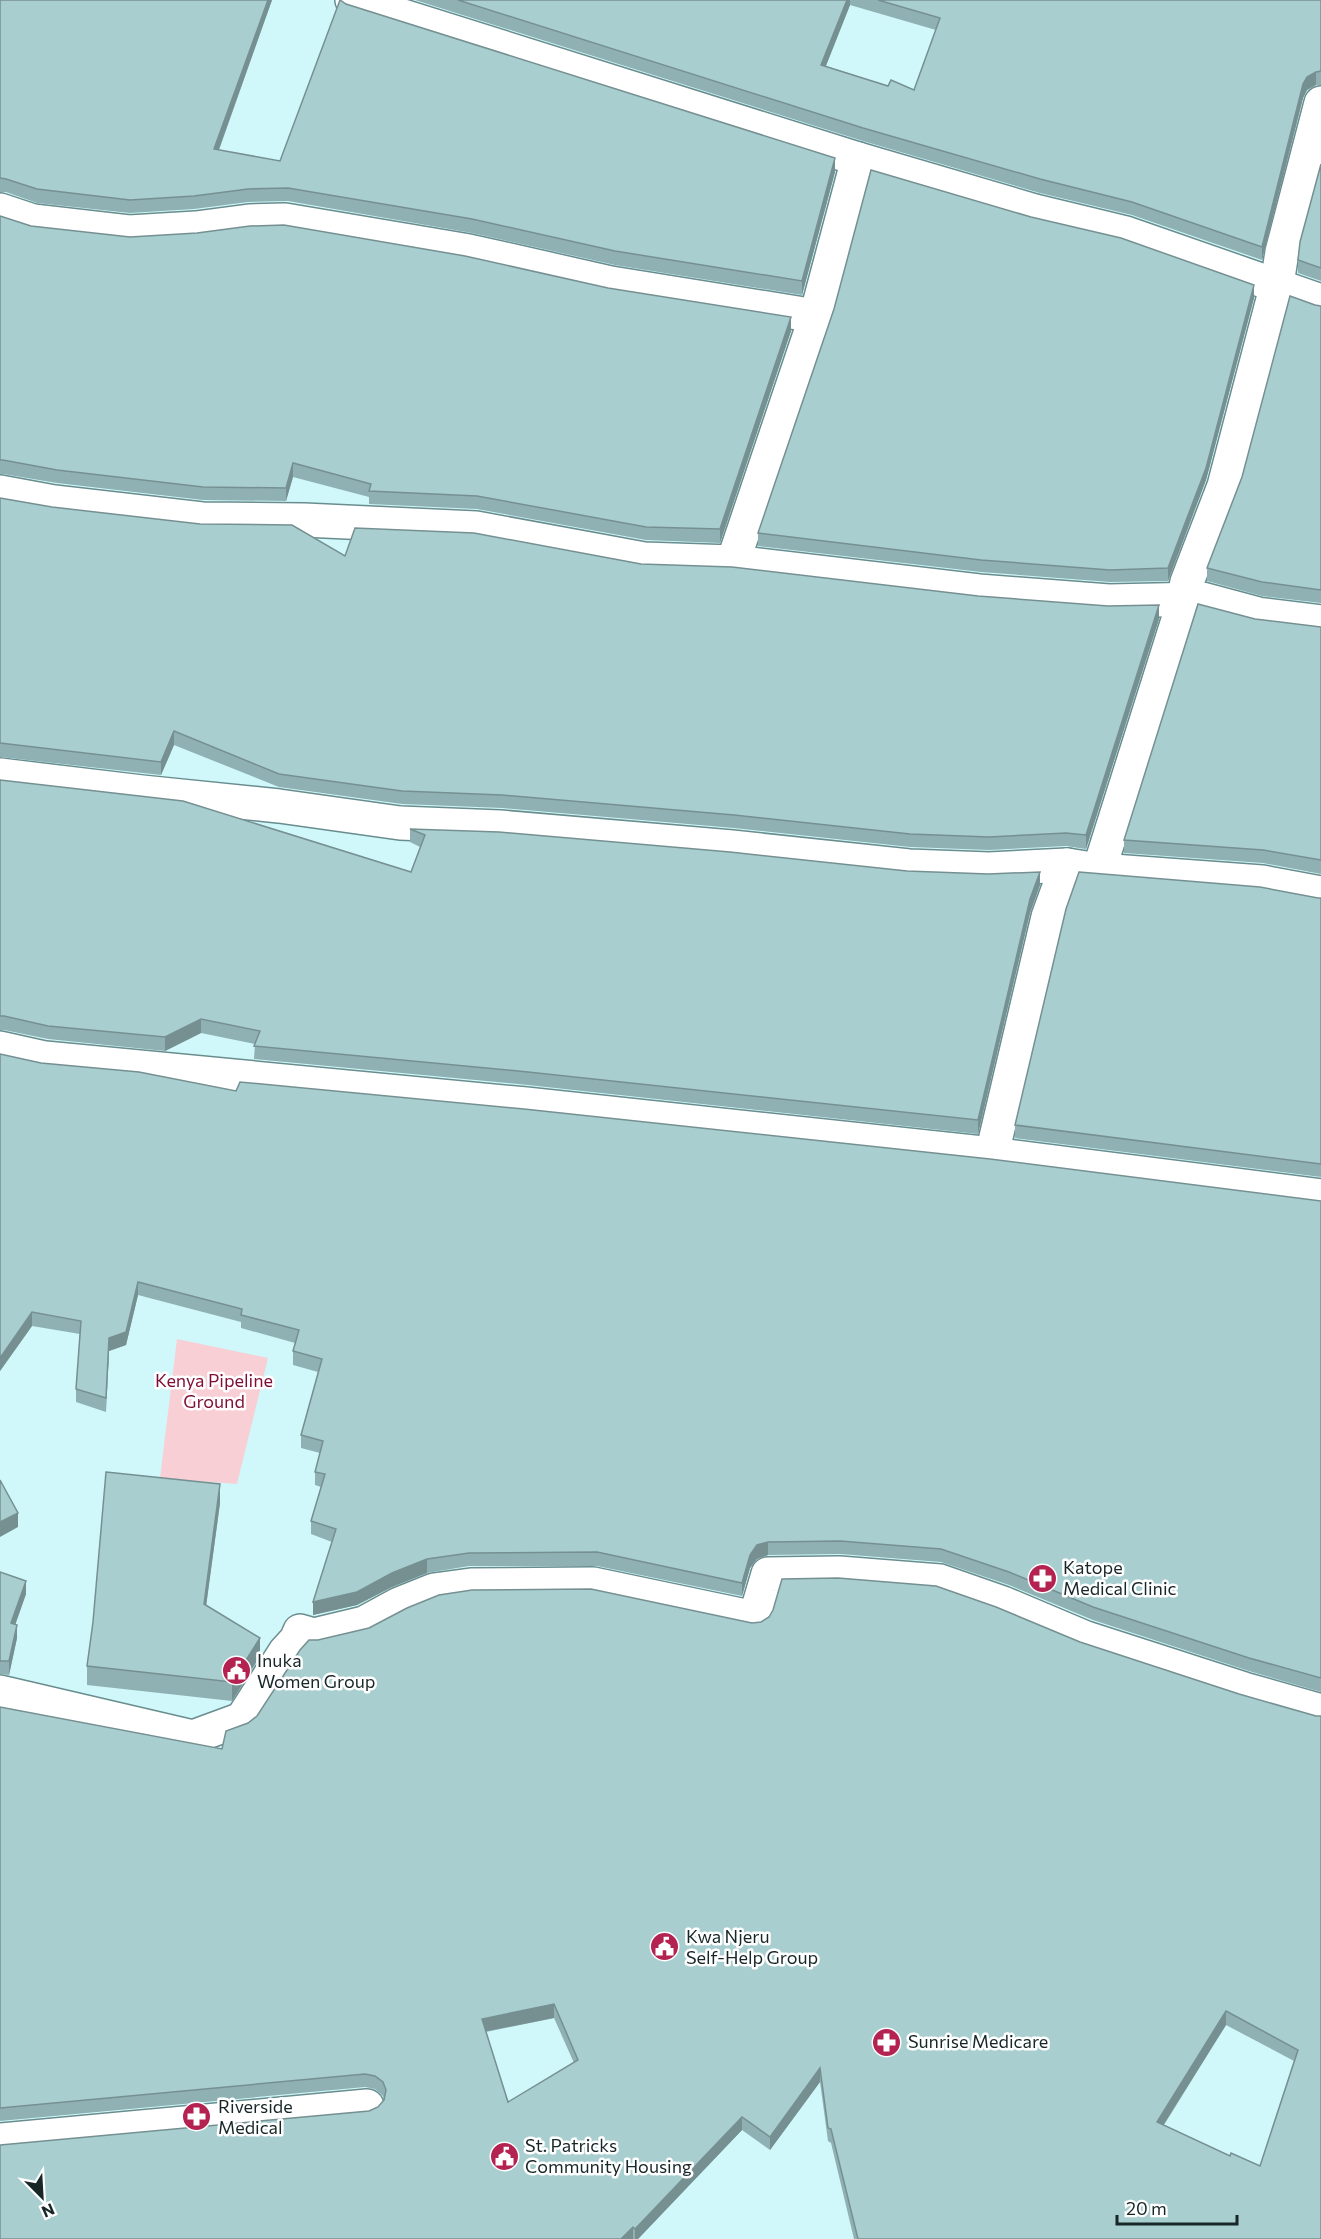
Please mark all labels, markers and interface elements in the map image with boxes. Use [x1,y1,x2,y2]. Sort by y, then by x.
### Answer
park label: Kenya Pipeline Ground [155,1369,273,1412]
place label: Katope Medical Clinic [1063,1556,1177,1599]
pharmacy icon: Katope Medical Clinic [1026,1562,1058,1594]
place label: Inuka Women Group [257,1649,375,1692]
public building icon: Inuka Women Group [220,1655,252,1687]
place label: Kwa Njeru Self-Help Group [686,1925,818,1968]
public building icon: Kwa Njeru Self-Help Group [649,1931,681,1963]
pharmacy icon: Sunrise Medicare [871,2026,903,2058]
place label: Sunrise Medicare [908,2030,1048,2052]
place label: Riverside Medical [218,2095,293,2138]
pharmacy icon: Riverside Medical [181,2101,213,2133]
place label: St. Patricks Community Housing [525,2134,692,2177]
public building icon: St. Patricks Community Housing [488,2140,520,2172]
north arrow [12,2167,72,2227]
scale bar [1117,2188,1237,2226]
text: 20 m [1126,2197,1167,2219]
text: N [39,2200,58,2222]

